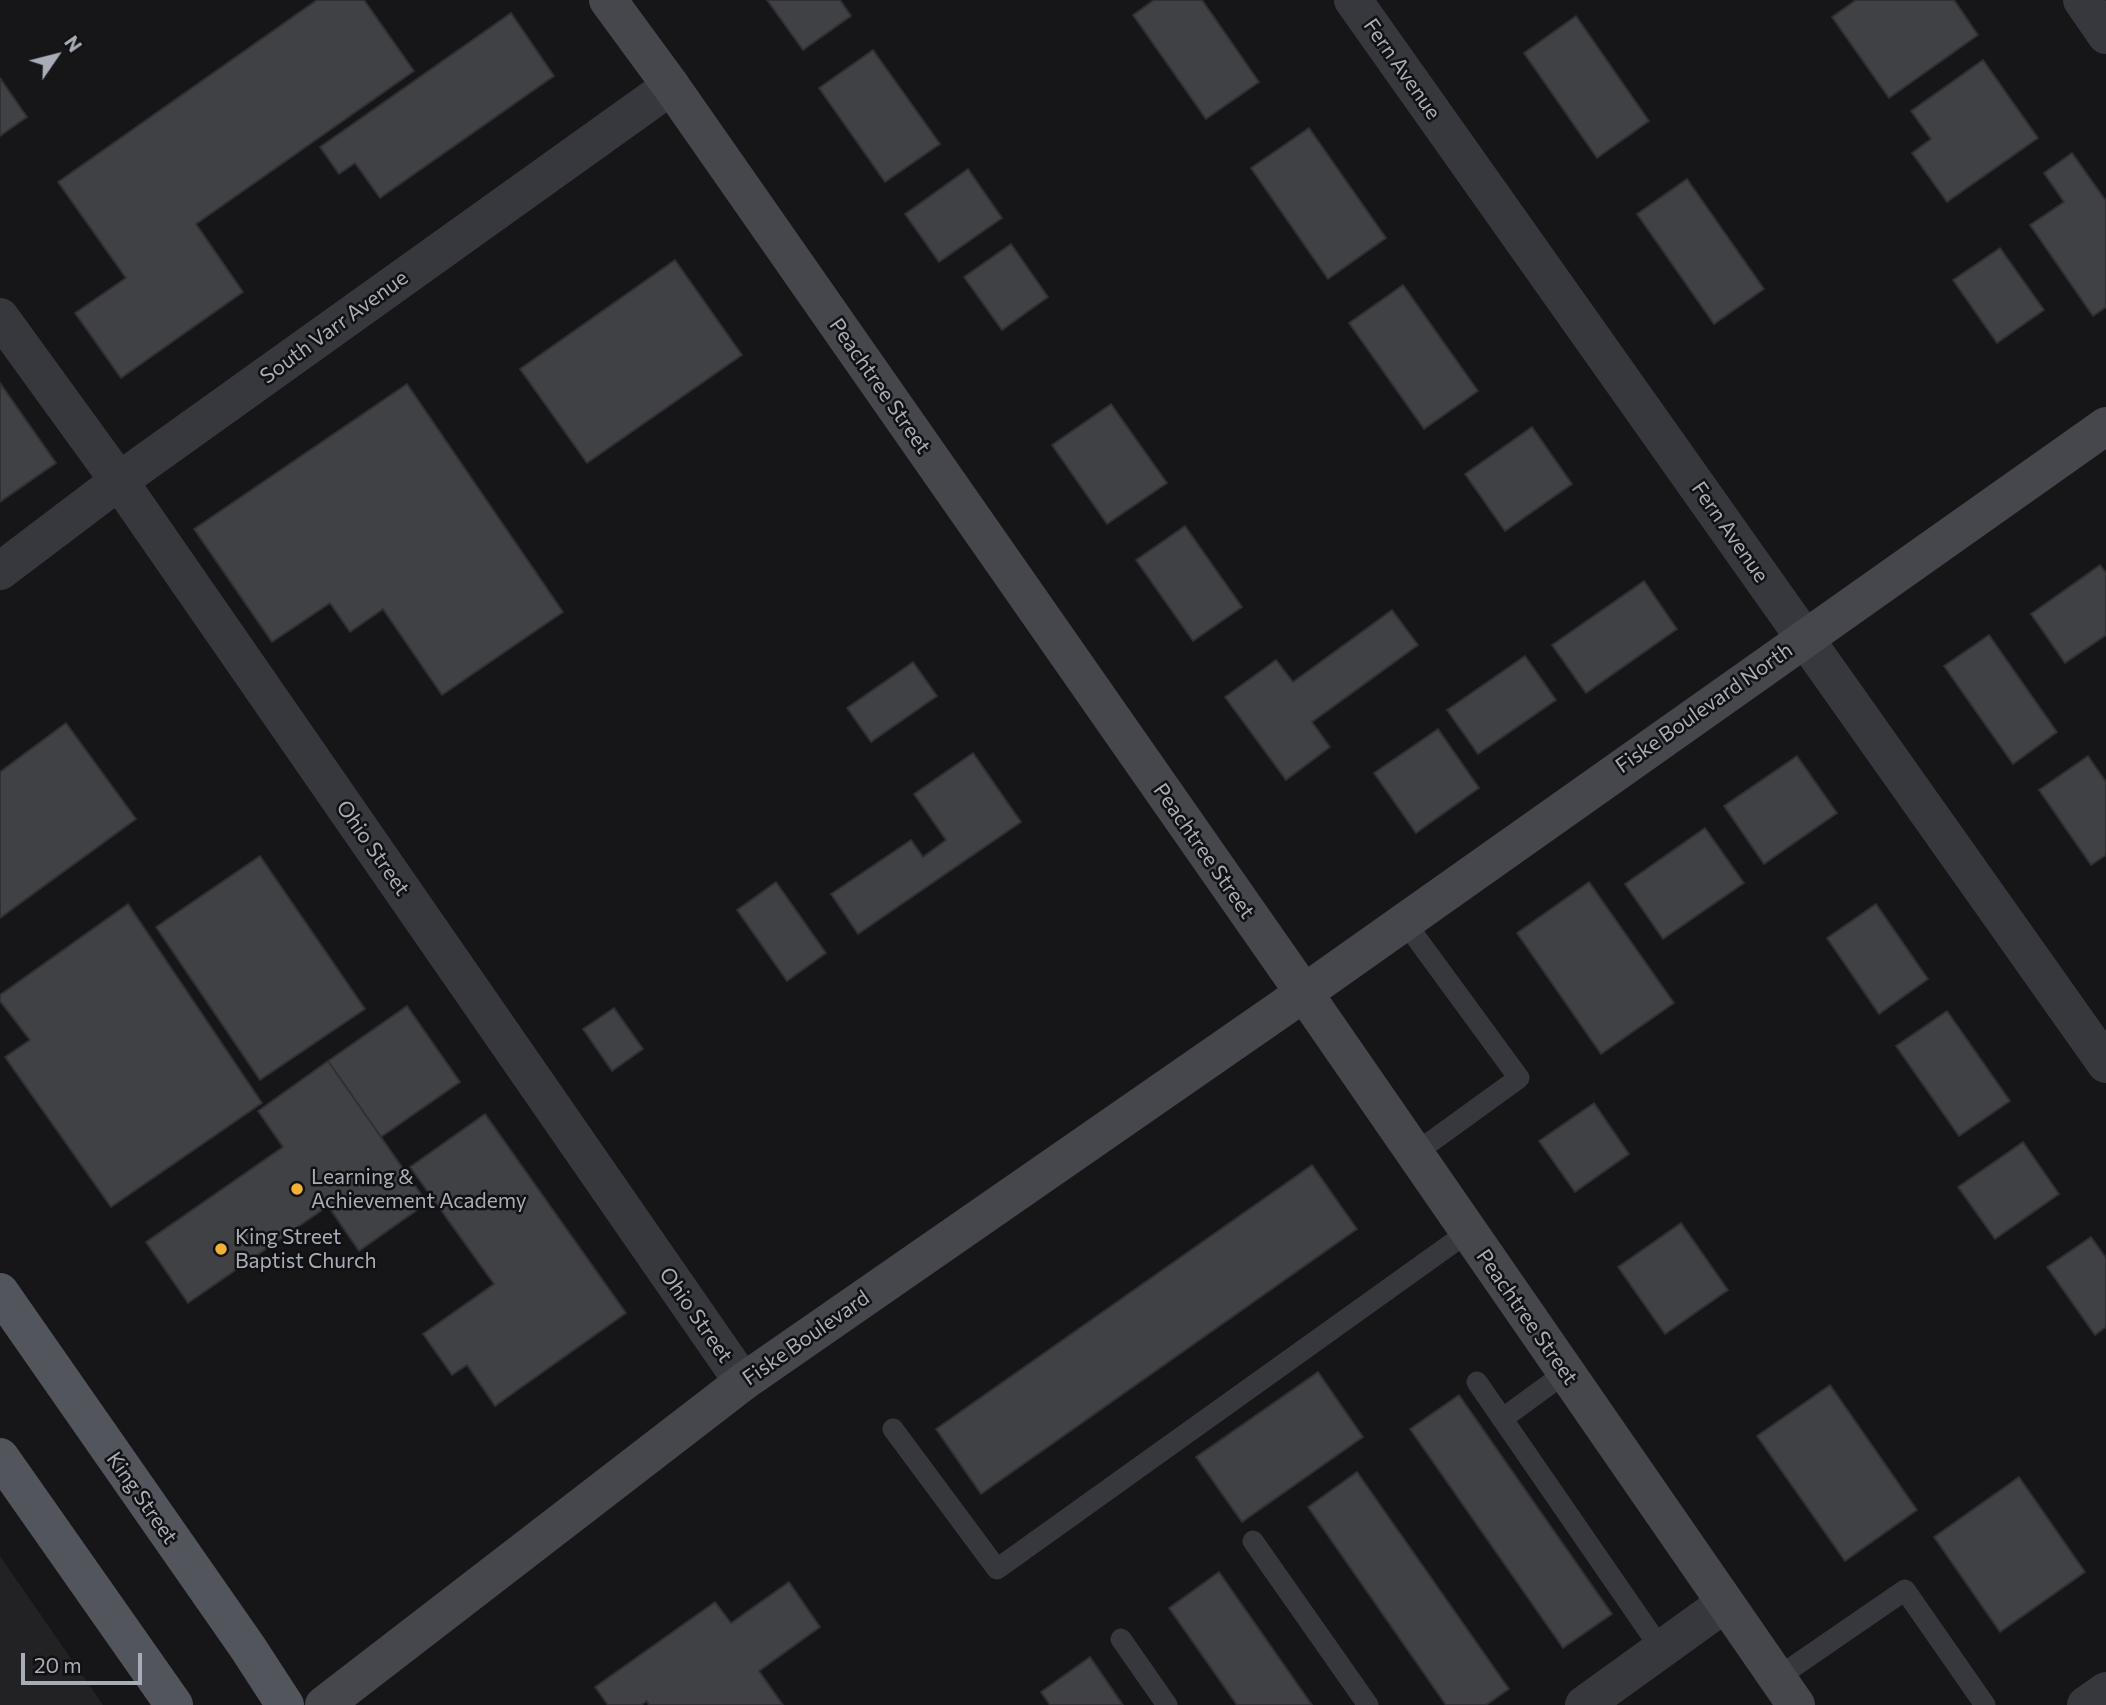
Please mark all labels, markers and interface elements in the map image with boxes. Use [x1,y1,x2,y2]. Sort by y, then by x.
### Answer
street label: Fern Avenue [1358,14,1446,124]
north arrow [21,21,91,91]
text: N [60,31,87,56]
street label: South Varr Avenue [255,265,413,389]
street label: Peachtree Street [824,313,936,459]
street label: Fern Avenue [1686,477,1774,587]
street label: Fiske Boulevard North [1611,637,1797,779]
street label: Peachtree Street [1148,778,1260,924]
street label: Ohio Street [331,796,415,900]
place label: Learning & Achievement Academy [311,1164,527,1214]
marker: Learning & Achievement Academy [289,1181,305,1197]
place label: King Street Baptist Church [235,1224,377,1274]
marker: King Street Baptist Church [213,1241,229,1257]
street label: Peachtree Street [1471,1244,1583,1390]
street label: Ohio Street [654,1263,738,1367]
street label: Fiske Boulevard [738,1285,874,1391]
street label: King Street [101,1447,183,1549]
scale bar [24,1638,145,1682]
text: 20 m [34,1652,82,1677]

